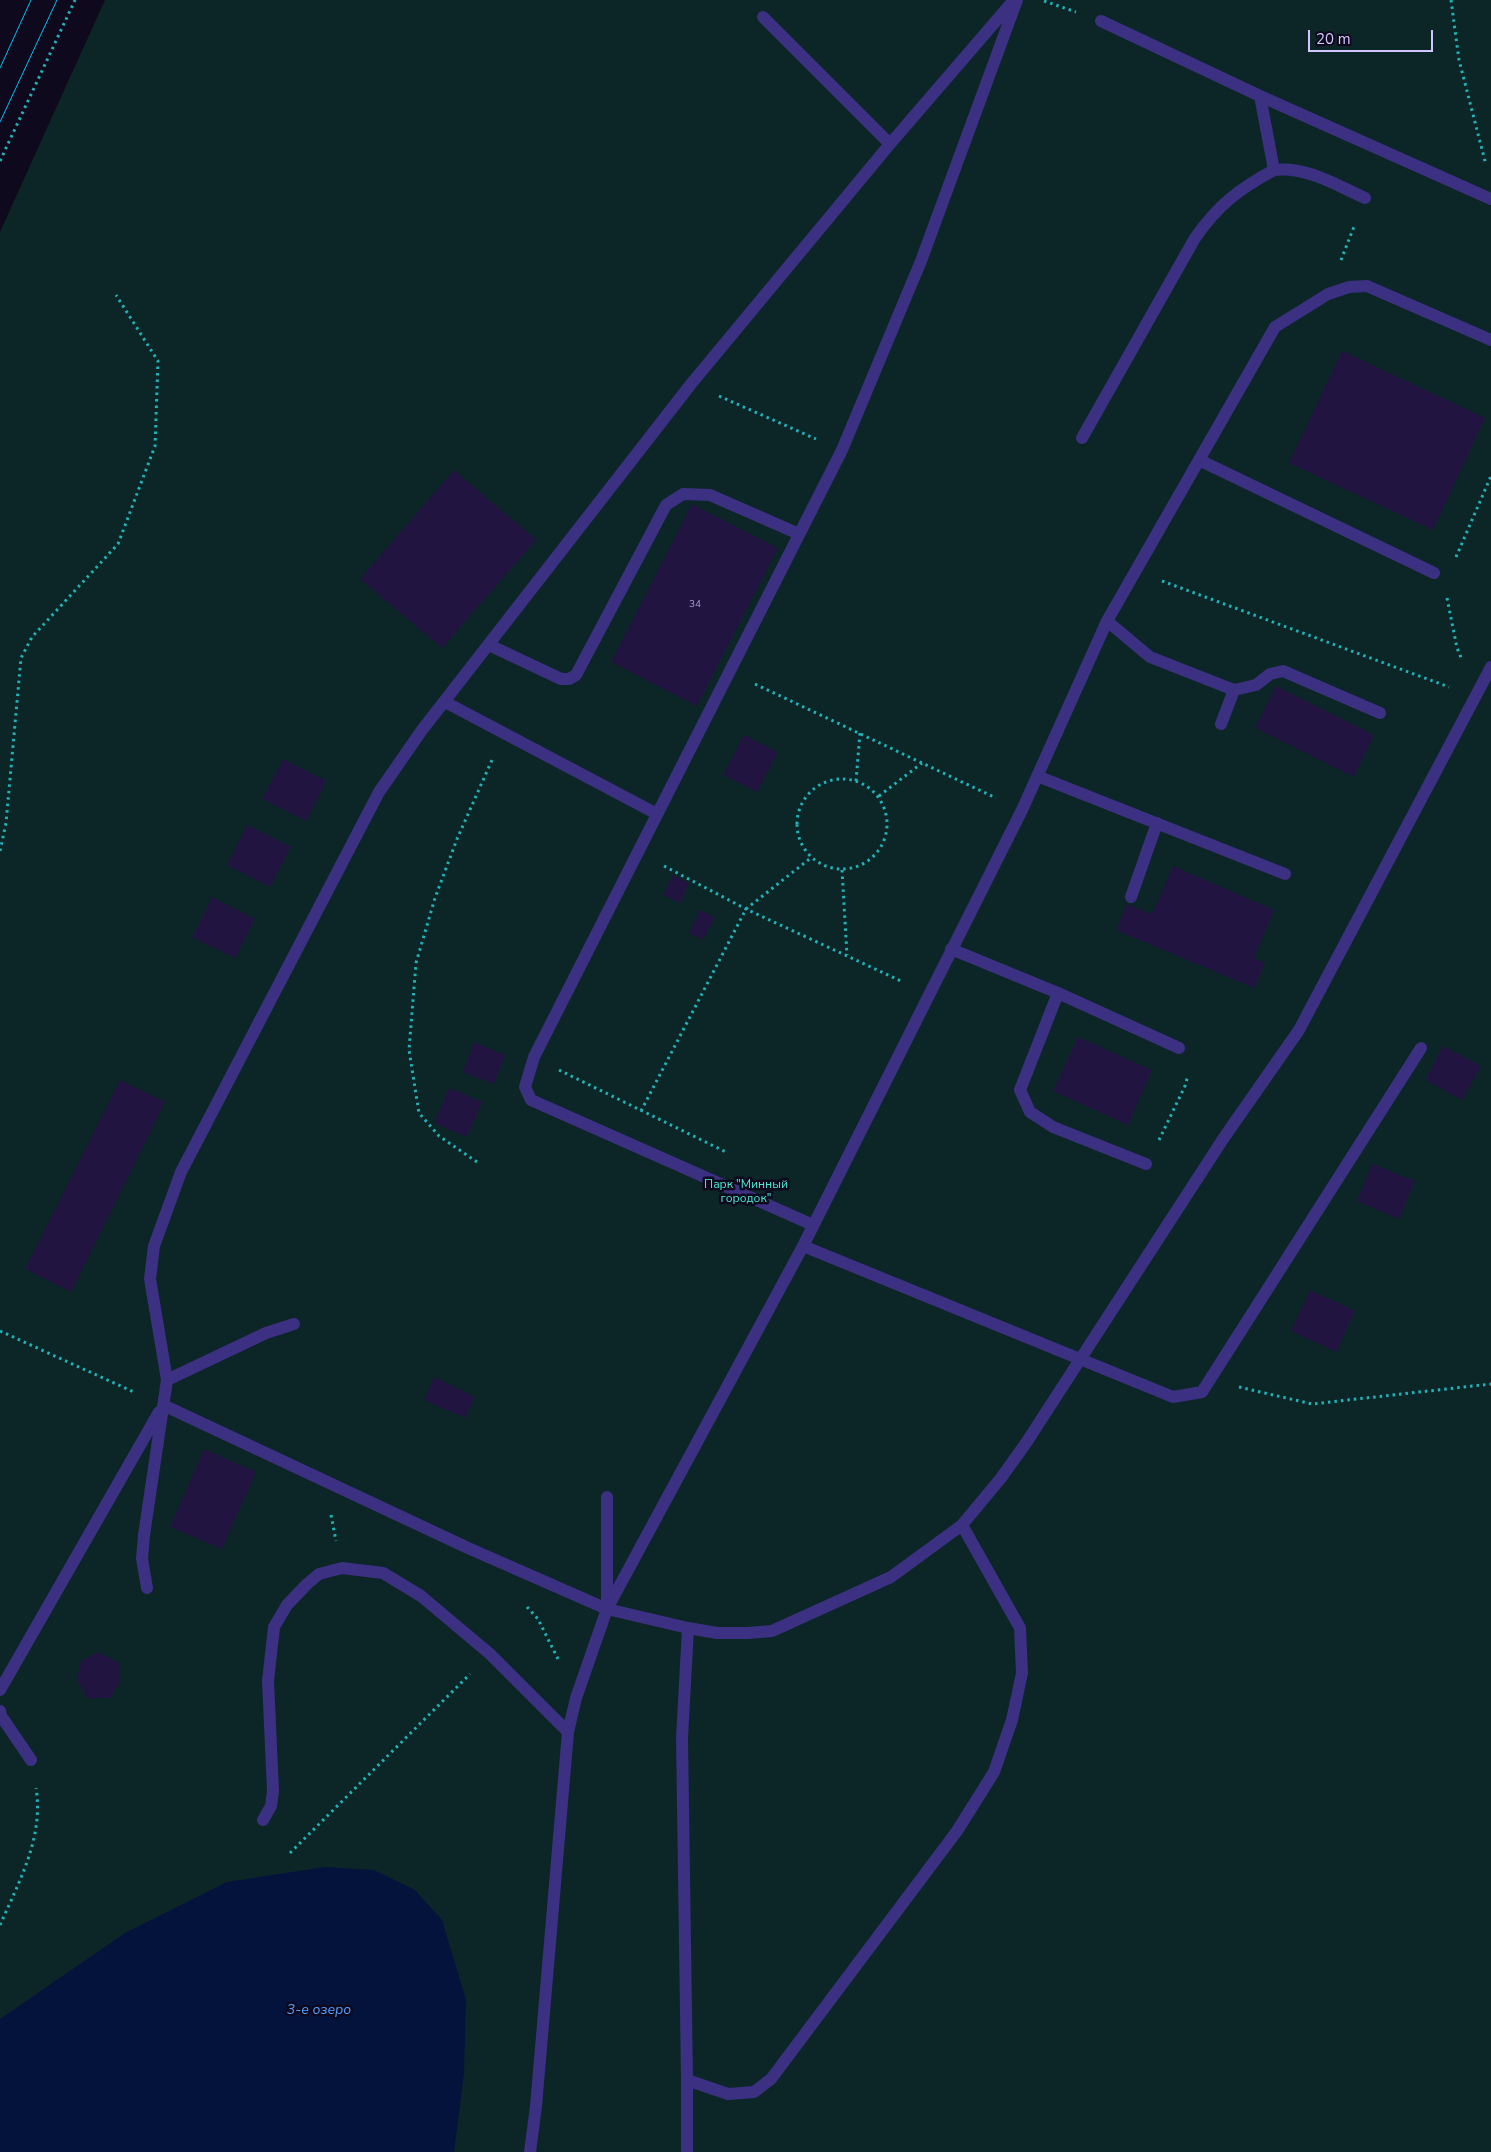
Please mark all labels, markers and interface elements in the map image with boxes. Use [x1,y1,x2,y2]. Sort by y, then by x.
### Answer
scale bar [1311,20,1436,52]
text: 20 m [1316,29,1351,49]
house number: 34 [689,599,701,611]
park label: Парк "Минный городок" [704,1178,788,1206]
water label: 3-е озеро [287,2003,351,2019]

